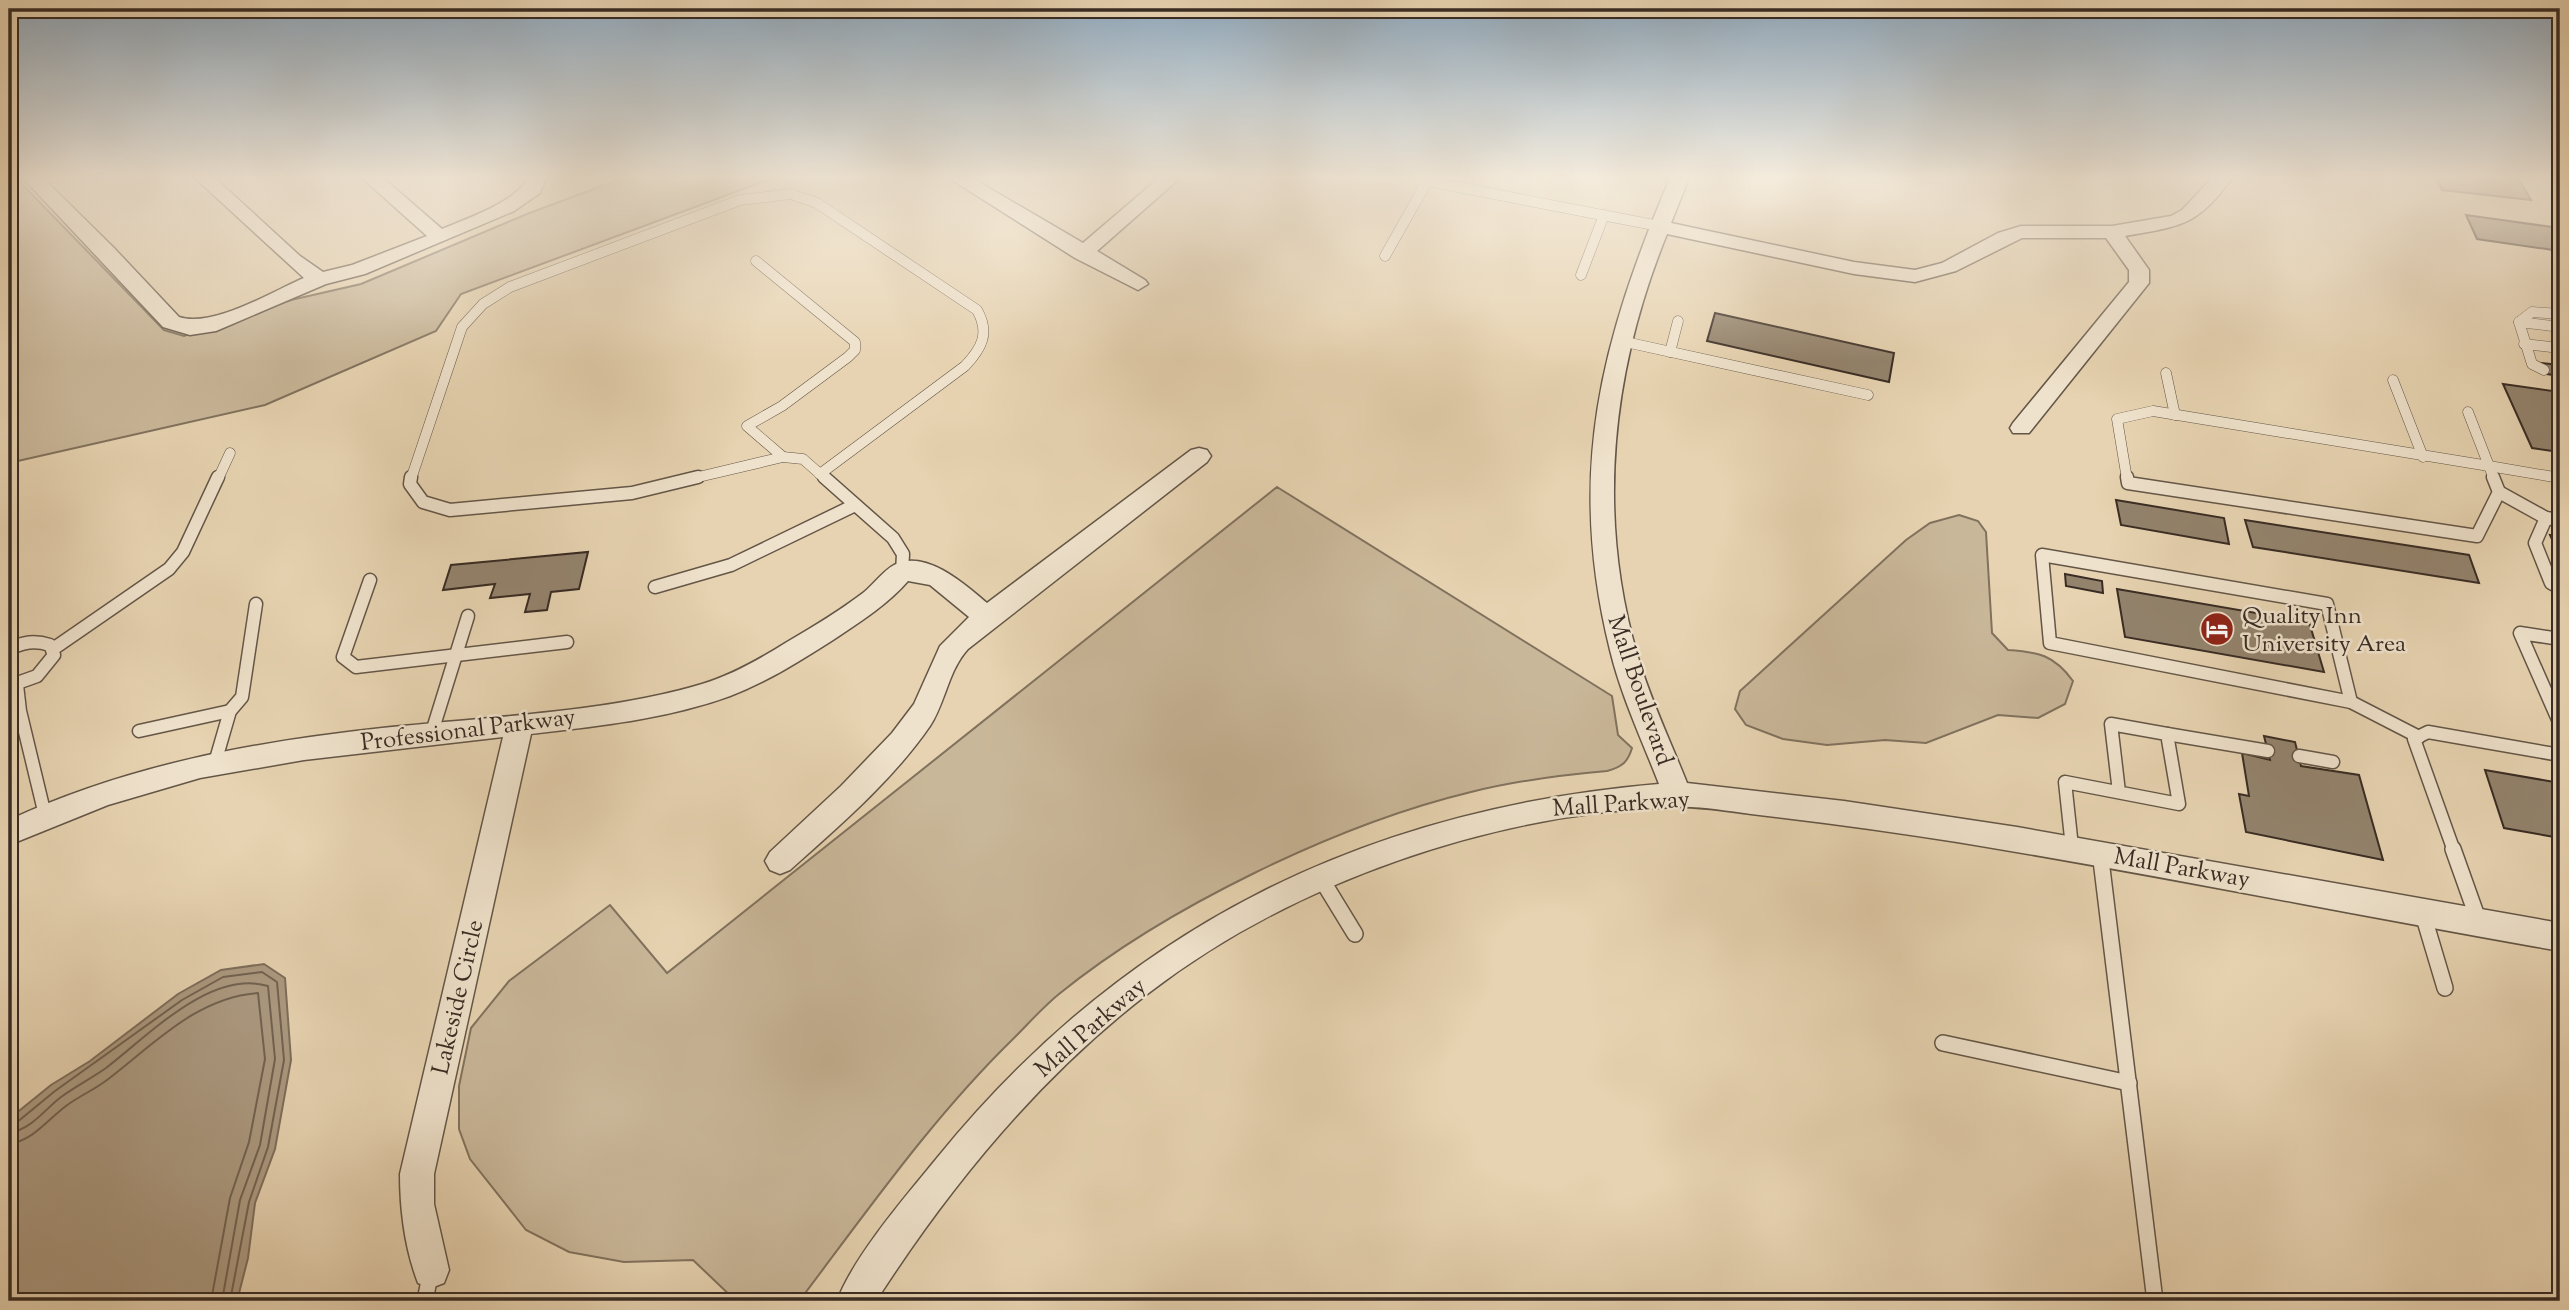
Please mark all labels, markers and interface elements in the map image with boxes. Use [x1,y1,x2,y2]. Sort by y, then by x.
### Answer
place label: Quality Inn University Area [2242,600,2406,662]
hotel icon: Quality Inn University Area [2198,610,2236,648]
street label: Mall Boulevard [1598,611,1681,771]
street label: Professional Parkway [359,701,578,761]
street label: Mall Parkway [1551,783,1691,827]
street label: Mall Parkway [2111,840,2252,898]
street label: Lakeside Circle [425,917,493,1078]
street label: Mall Parkway [1028,970,1154,1087]

